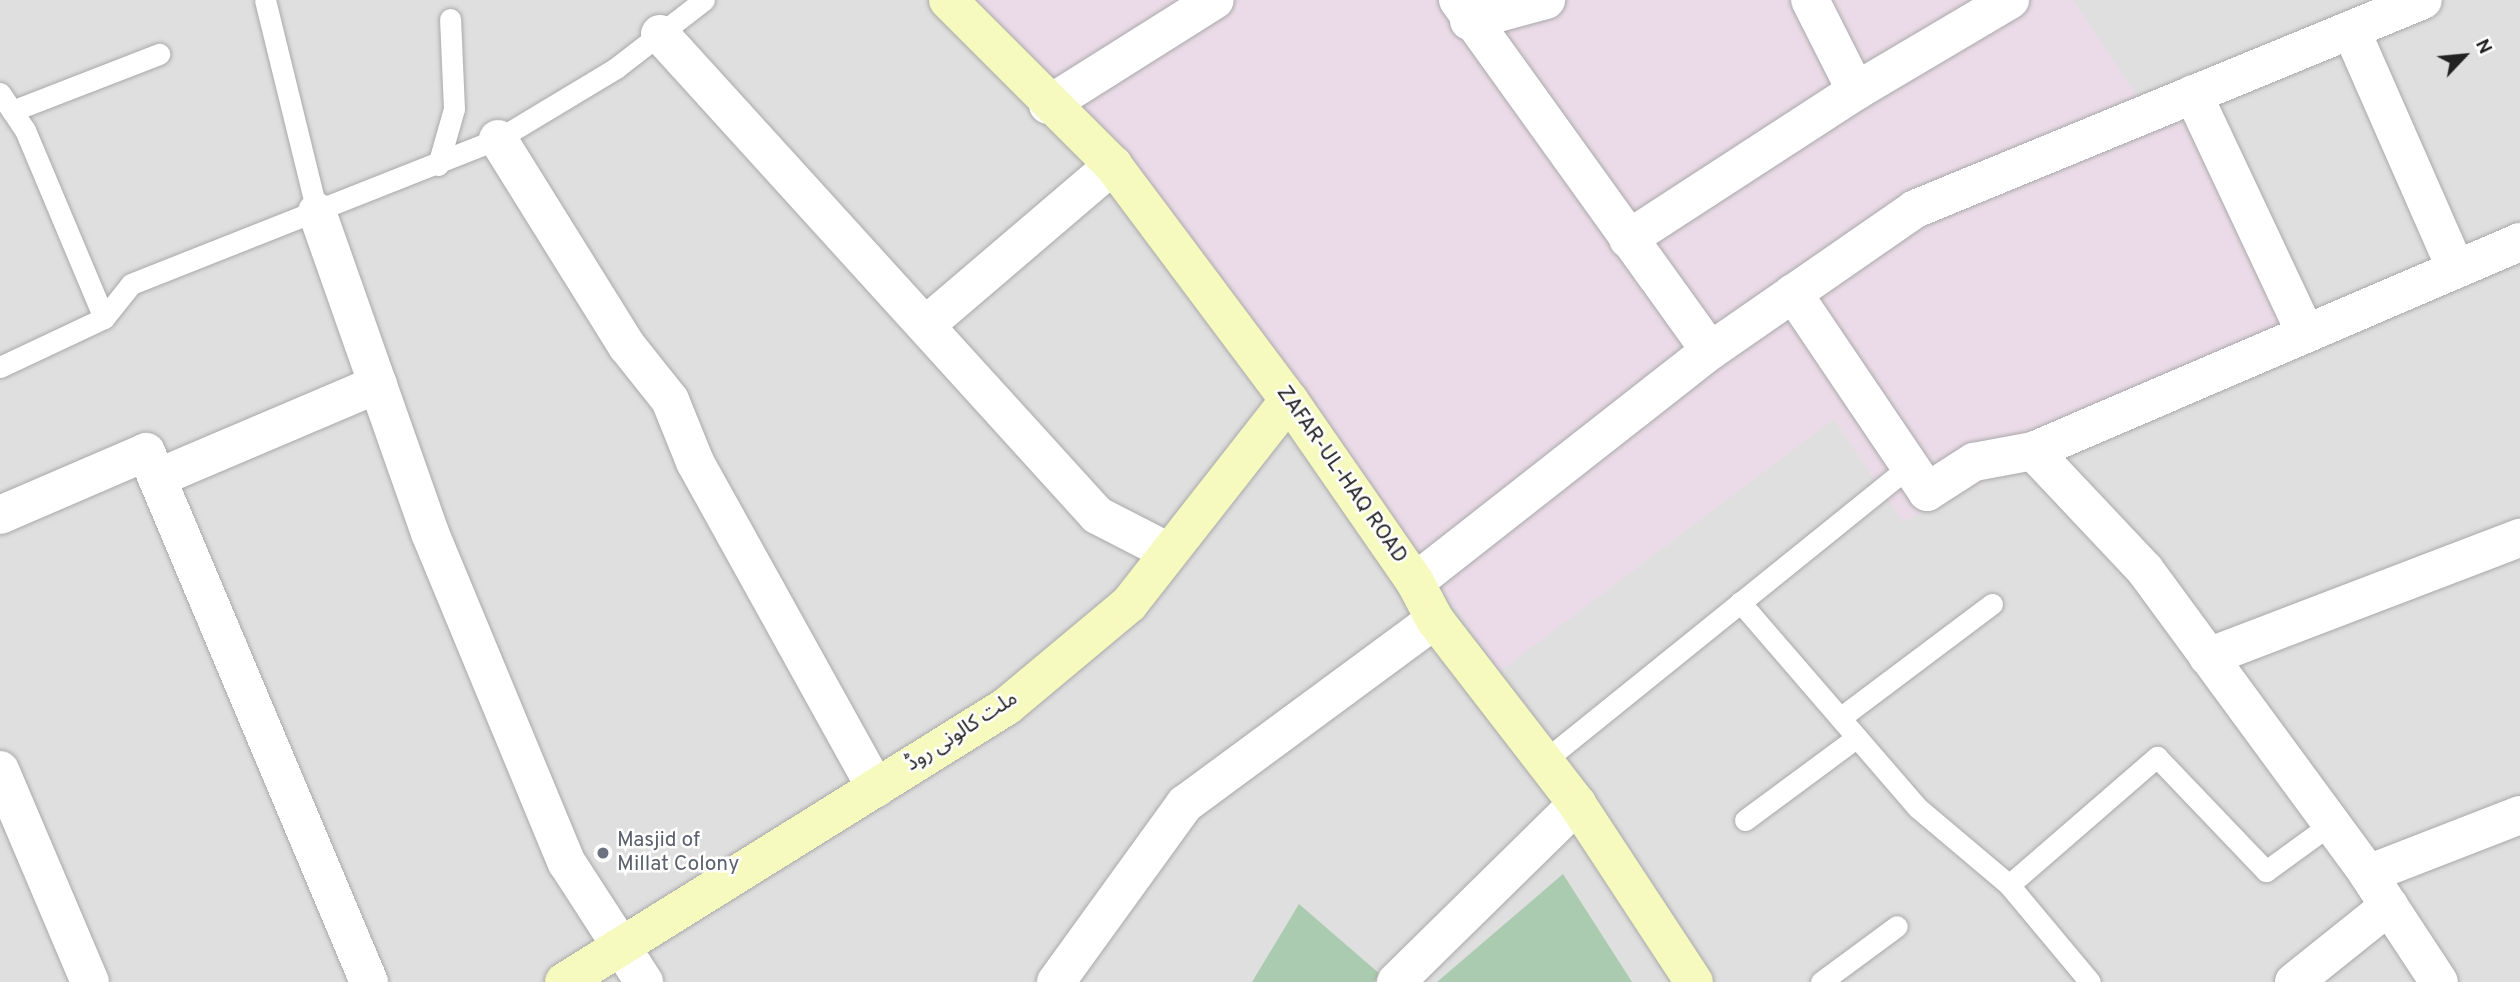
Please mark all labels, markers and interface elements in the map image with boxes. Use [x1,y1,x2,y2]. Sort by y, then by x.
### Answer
north arrow [2429,21,2499,91]
text: N [2469,35,2497,58]
street label: ZAFAR-UL-HAQ ROAD [1270,381,1412,569]
street label: ملت کالونی روڈ [901,686,1023,778]
place label: Masjid of Millat Colony [617,828,739,878]
marker: Masjid of Millat Colony [595,845,611,861]

